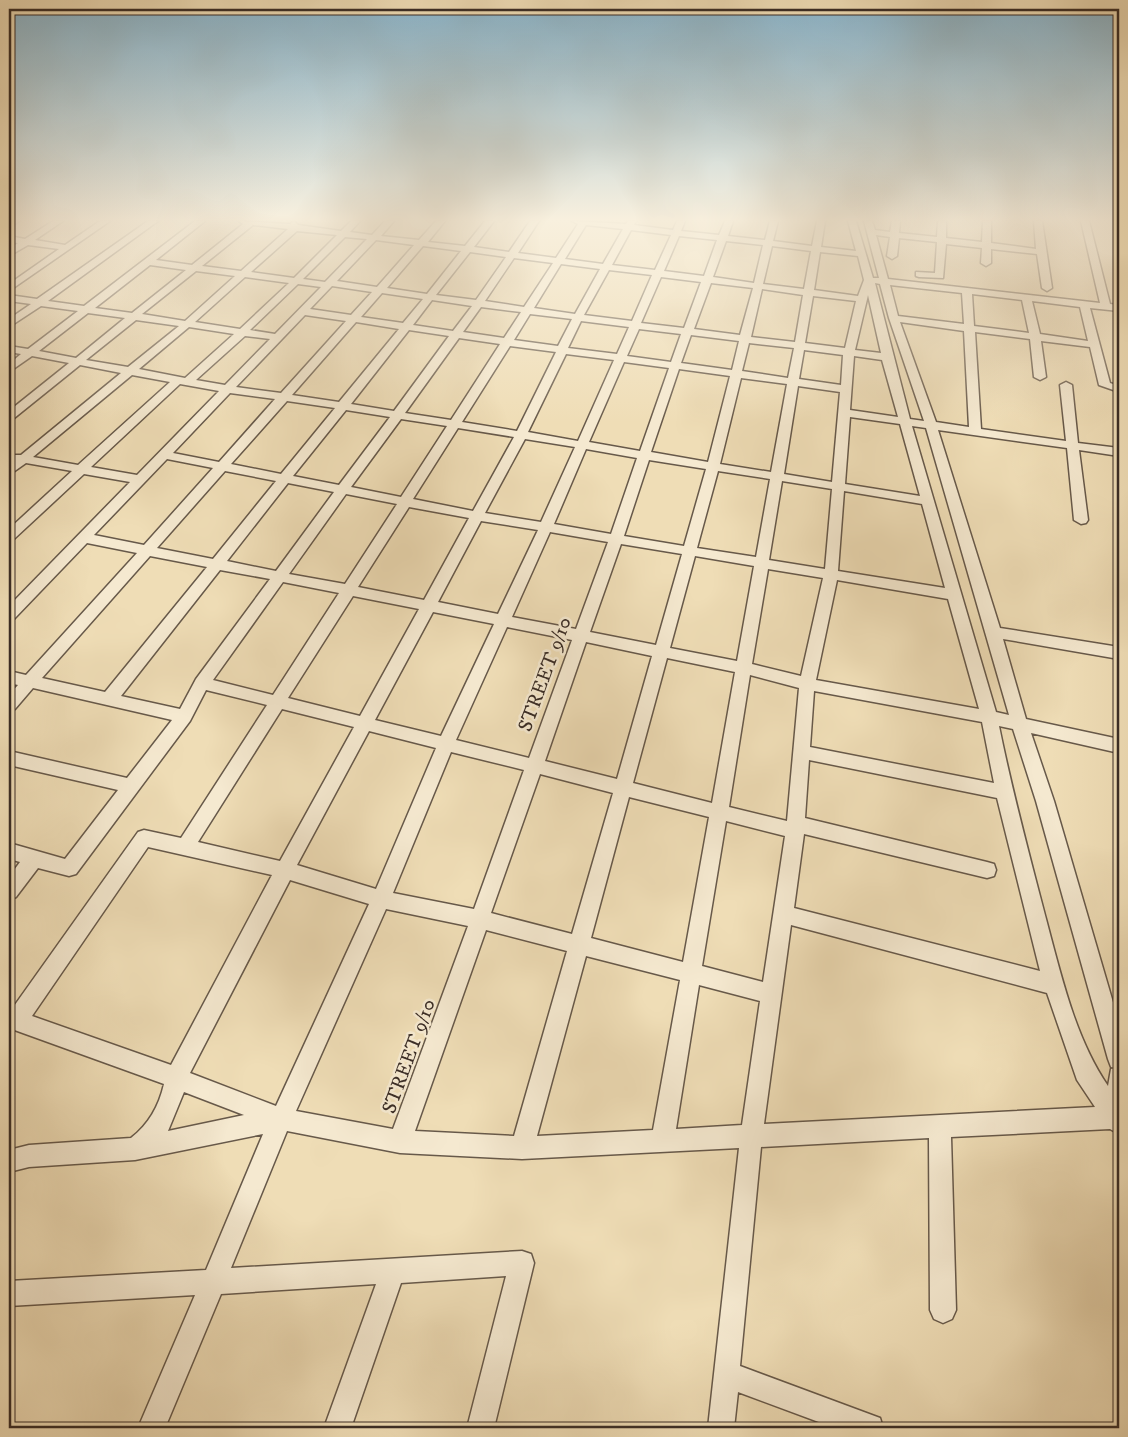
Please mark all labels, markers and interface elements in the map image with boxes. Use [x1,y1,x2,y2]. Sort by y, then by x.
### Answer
street label: STREET 9/10 [513,614,578,735]
street label: STREET 9/10 [377,996,442,1117]

